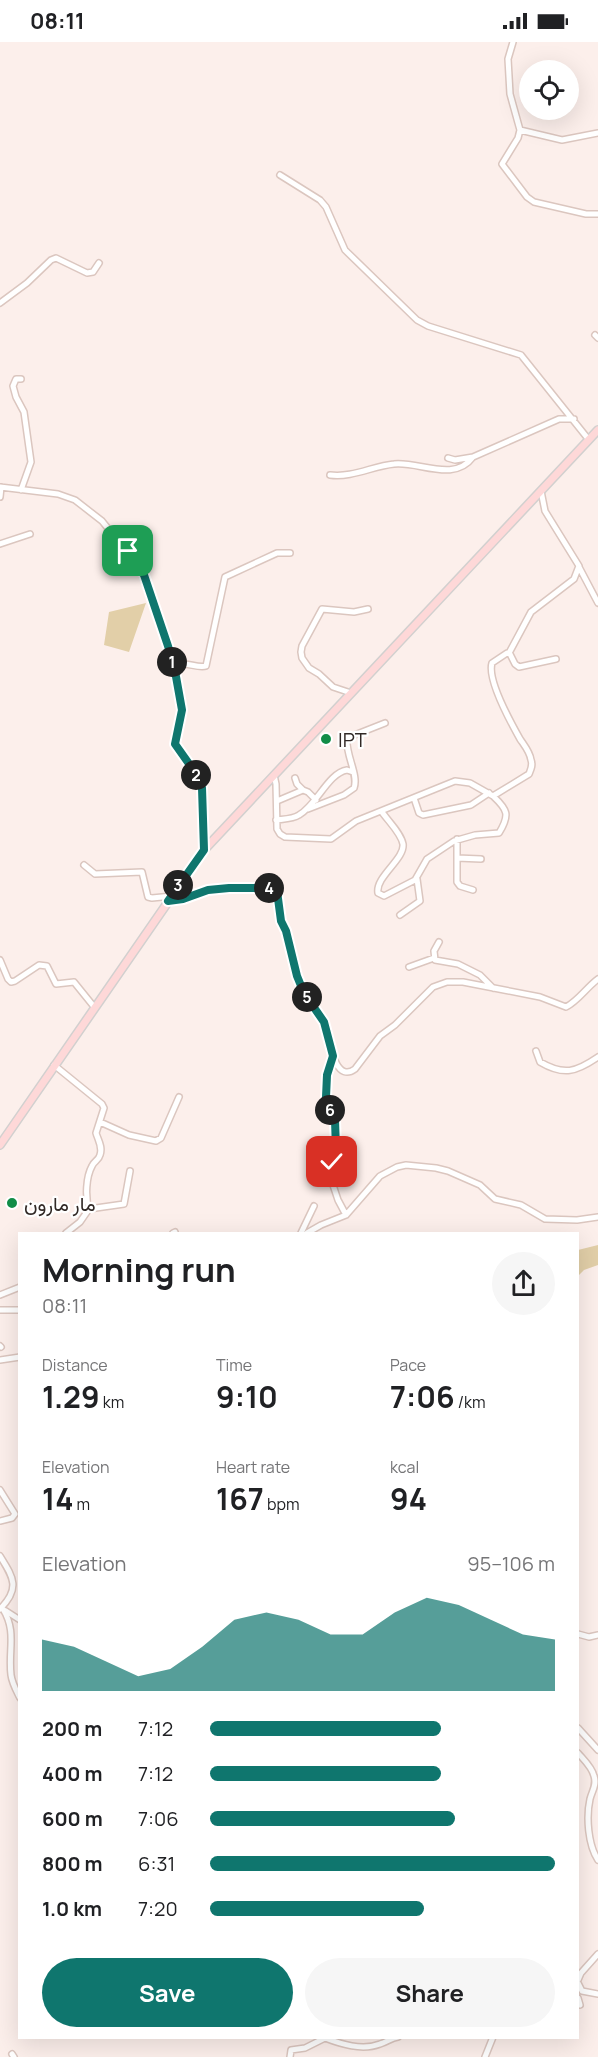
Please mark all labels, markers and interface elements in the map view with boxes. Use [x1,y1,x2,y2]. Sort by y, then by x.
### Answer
text: 08:11 [30,6,85,36]
map controls [519,60,579,120]
button: locate [519,60,579,120]
pin [102,525,153,576]
icon: arrive [111,534,144,567]
pin: 1 [157,647,187,677]
text: 1 [168,651,176,673]
place label: IPT [338,726,367,753]
marker: IPT [319,732,333,746]
pin: 2 [181,760,211,790]
text: 2 [191,764,201,786]
pin: 3 [163,870,193,900]
pin: 4 [254,873,284,903]
text: 3 [173,874,183,896]
text: 4 [264,877,274,899]
pin: 5 [292,982,322,1012]
text: 5 [302,986,312,1008]
pin: 6 [315,1095,345,1125]
text: 6 [325,1099,335,1121]
pin [306,1136,357,1187]
icon: check [315,1145,348,1178]
place label: مار مارون [24,1190,96,1217]
marker: مار مارون [5,1196,19,1210]
text: Morning run [42,1247,236,1292]
button: share [492,1252,555,1315]
text: 08:11 [42,1292,87,1319]
text: Distance [42,1354,108,1376]
text: Time [216,1354,252,1376]
text: Pace [390,1354,426,1376]
text: 1.29 [42,1376,100,1417]
text: 9:10 [216,1376,278,1417]
text: 7:06 [390,1376,455,1417]
text: km [100,1391,124,1413]
text: /km [455,1391,486,1413]
text: Elevation [42,1456,110,1478]
text: Heart rate [216,1456,290,1478]
text: kcal [390,1456,419,1478]
text: 14 [42,1478,73,1519]
text: 167 [216,1478,264,1519]
text: 94 [390,1478,427,1519]
text: m [73,1493,90,1515]
text: bpm [264,1493,300,1515]
text: Elevation [42,1550,126,1577]
text: 95–106 m [467,1550,555,1577]
text: 200 m [42,1715,102,1742]
text: 7:12 [138,1715,173,1742]
text: 400 m [42,1760,102,1787]
text: 7:12 [138,1760,173,1787]
text: 600 m [42,1805,103,1832]
text: 7:06 [138,1805,179,1832]
text: 800 m [42,1850,103,1877]
text: 6:31 [138,1850,175,1877]
text: 1.0 km [42,1895,102,1922]
text: 7:20 [138,1895,178,1922]
button: Save [42,1958,293,2027]
button: Share [305,1958,555,2027]

